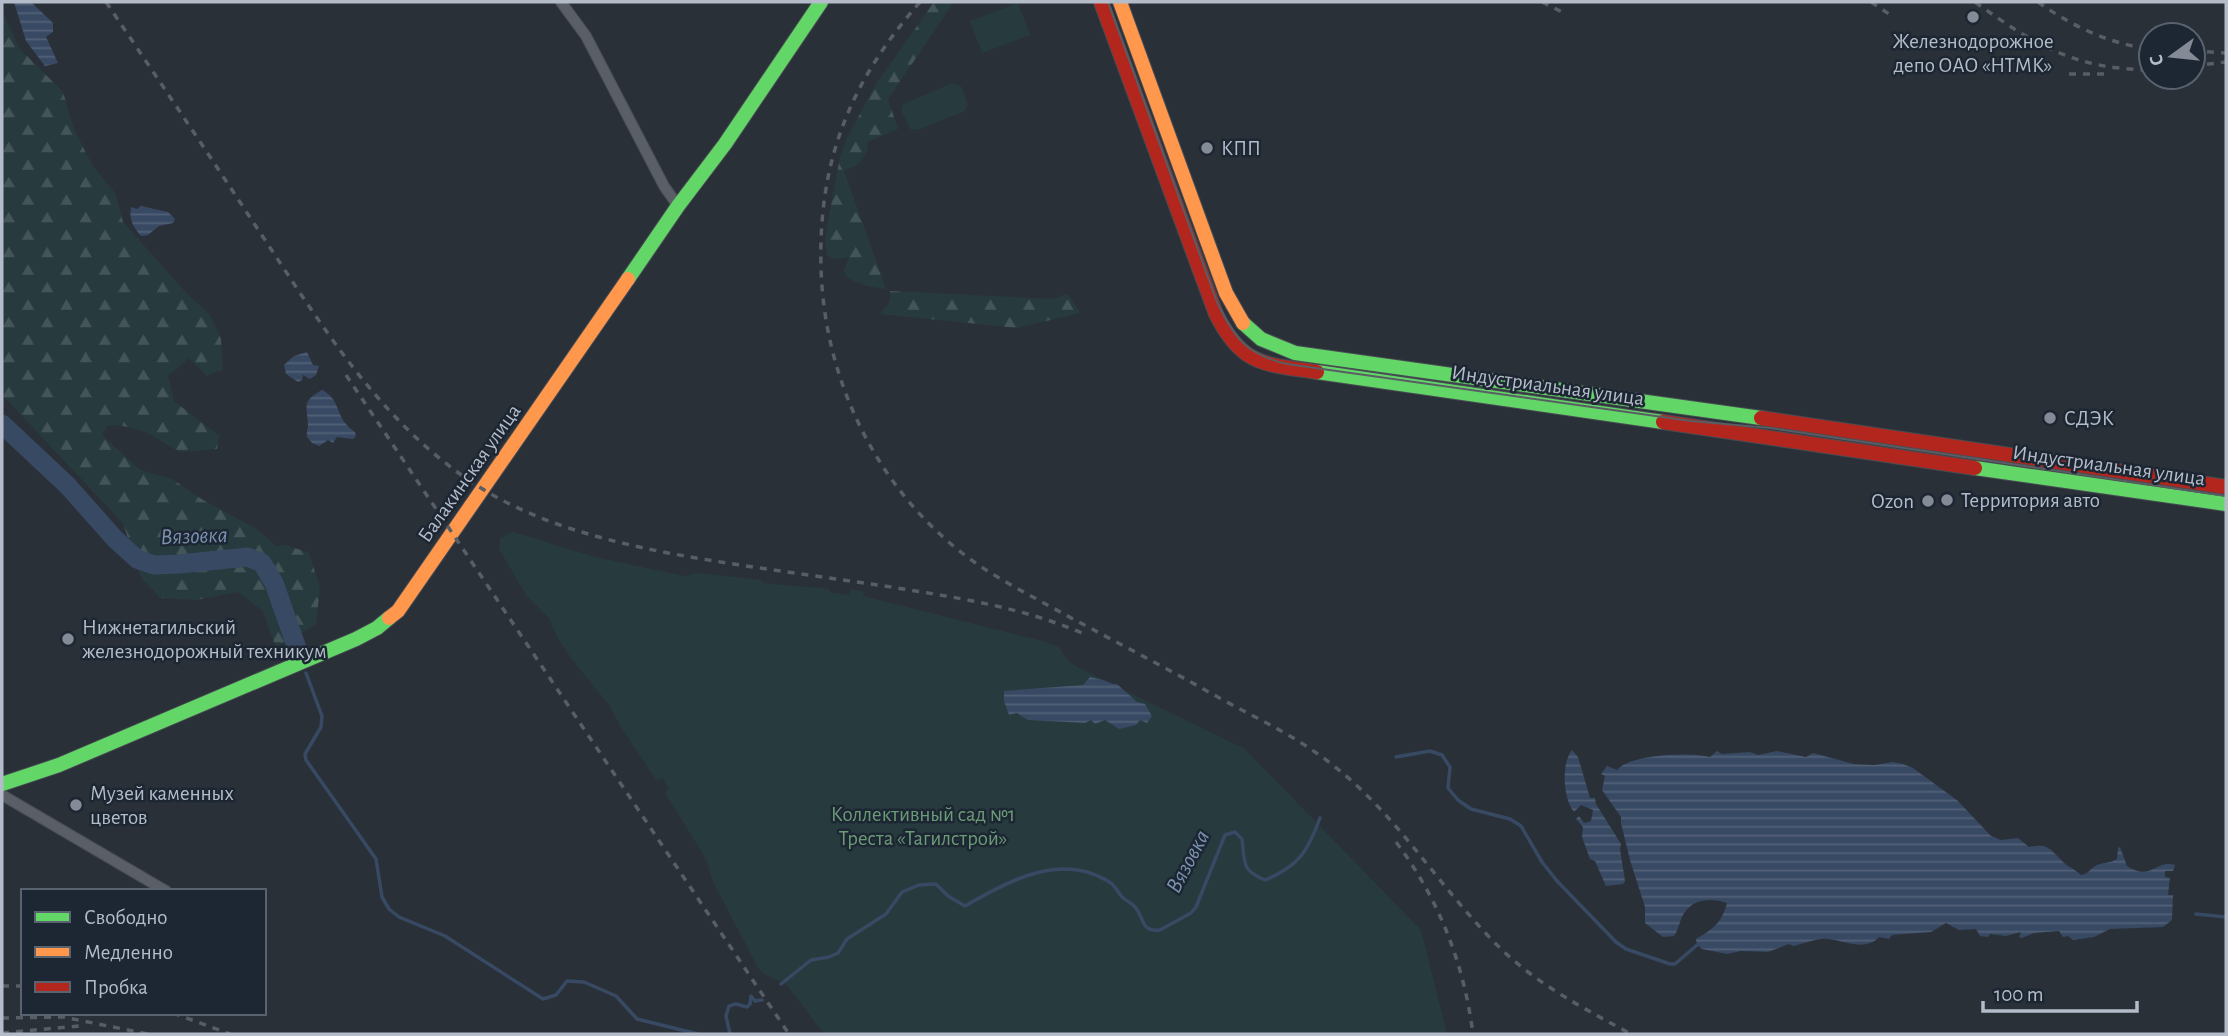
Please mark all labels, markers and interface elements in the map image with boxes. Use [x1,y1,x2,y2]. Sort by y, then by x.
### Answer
marker: Железнодорожное депо ОАО «НТМК» [1965,9,1981,25]
north arrow [2137,21,2207,91]
place label: Железнодорожное депо ОАО «НТМК» [1892,31,2054,76]
text: С [2146,52,2168,68]
place label: КПП [1221,138,1261,159]
marker: КПП [1199,140,1215,156]
street label: Индустриальная улица [1450,362,1646,409]
street label: Балакинская улица [414,400,525,546]
place label: СДЭК [2064,408,2114,429]
marker: СДЭК [2042,410,2058,426]
street label: Индустриальная улица [2011,442,2207,489]
place label: Территория авто [1961,490,2100,511]
place label: Ozon [1871,491,1914,512]
marker: Территория авто [1939,492,1955,508]
marker: Ozon [1920,493,1936,509]
water label: Вязовка [160,524,228,549]
place label: Нижнетагильский железнодорожный техникум [82,617,327,662]
marker: Нижнетагильский железнодорожный техникум [60,631,76,647]
place label: Музей каменных цветов [90,783,234,828]
marker: Музей каменных цветов [68,797,84,813]
park label: Коллективный сад №1 Треста «Тагилстрой» [831,804,1015,849]
water label: Вязовка [1162,827,1214,897]
legend [21,889,266,1015]
text: Свободно [84,907,168,928]
text: Медленно [84,942,173,963]
scale bar [1983,970,2137,1014]
text: Пробка [84,977,148,998]
text: 100 m [1994,984,2044,1005]

